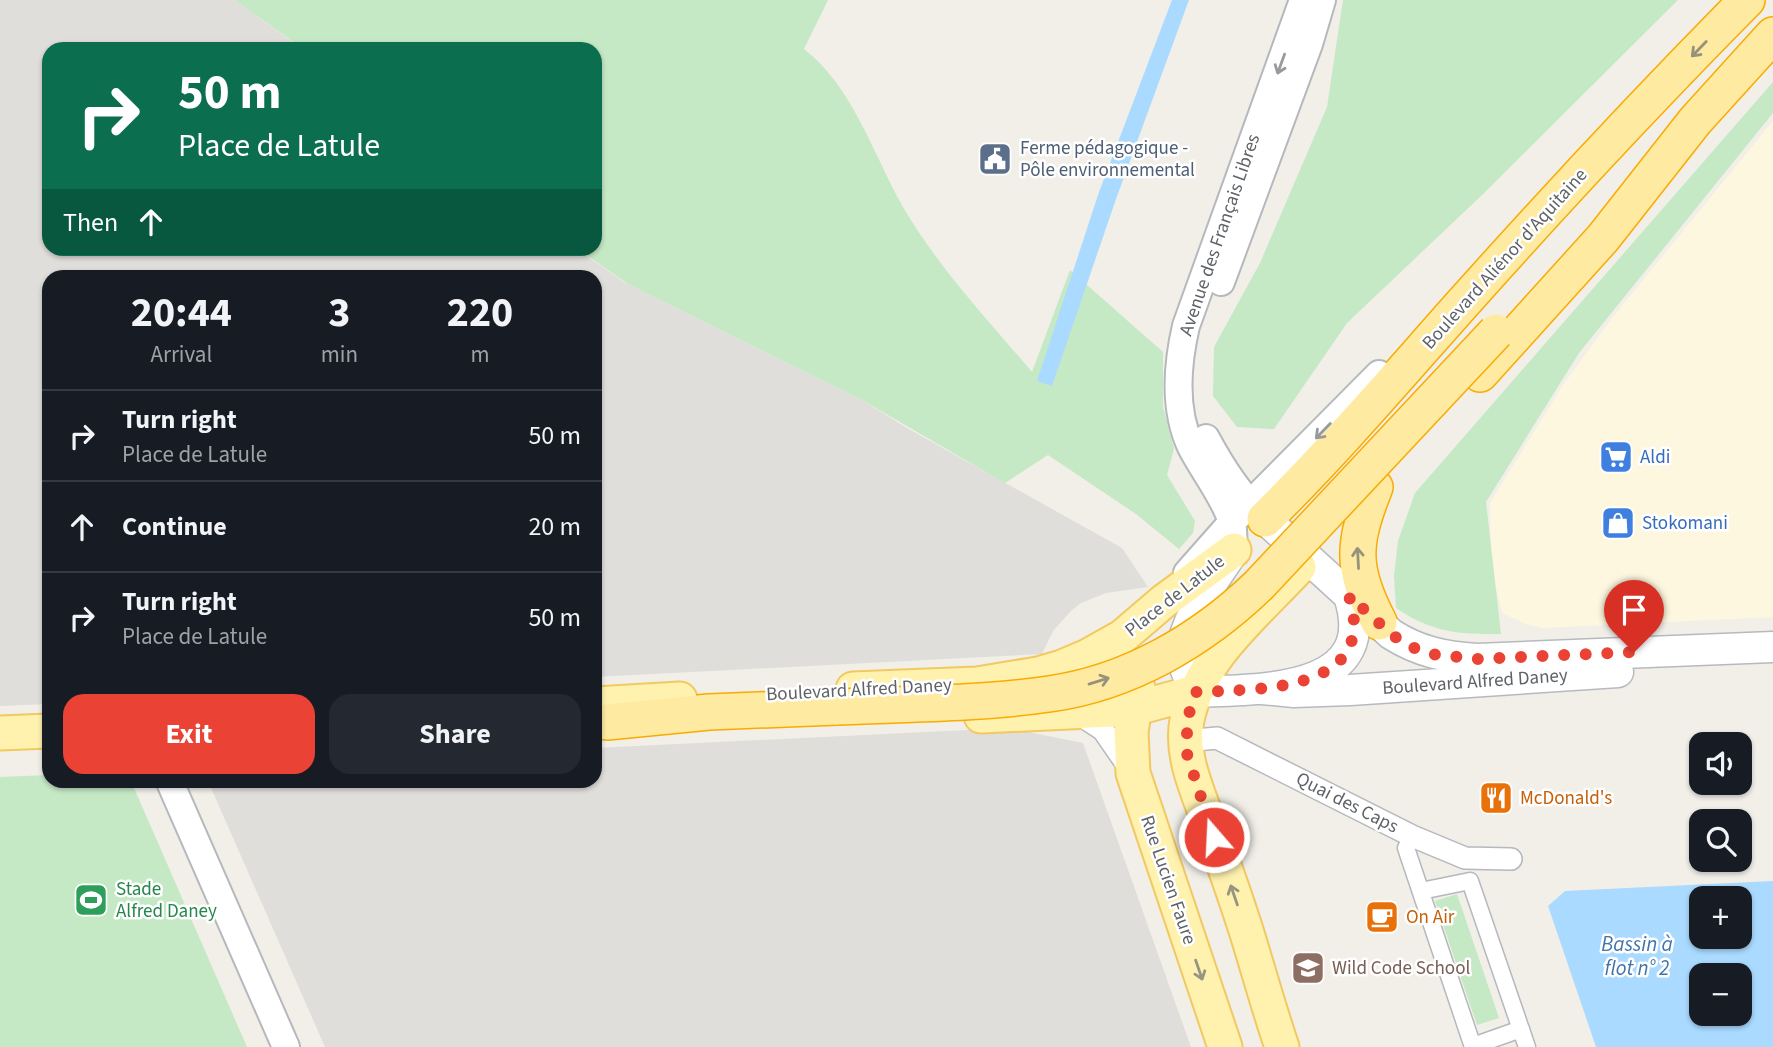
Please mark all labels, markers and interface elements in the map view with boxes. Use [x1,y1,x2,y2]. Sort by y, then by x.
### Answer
one-way arrow [1690,40,1707,57]
one-way arrow [1274,53,1286,75]
text: 50 m [178,58,282,128]
icon: right [63,70,154,161]
text: Place de Latule [178,123,380,169]
street label: Avenue des Français Libres [1173,130,1267,340]
place label: Ferme pédagogique - Pôle environnemental [1020,135,1195,184]
public building icon: Ferme pédagogique - Pôle environnemental [976,140,1014,178]
street label: Boulevard Aliénor d'Aquitaine [1416,162,1594,356]
icon: ahead [132,203,170,241]
text: Then [63,204,118,241]
text: 20:44 [131,283,232,343]
text: 3 [328,283,350,343]
text: 220 [447,283,513,343]
text: Arrival [150,338,212,371]
text: min [321,338,358,371]
text: m [470,338,490,371]
text: Turn right [122,401,237,438]
icon: right [63,417,101,455]
text: 50 m [528,417,581,454]
one-way arrow [1314,423,1331,440]
text: Place de Latule [122,438,267,471]
supermarket icon: Aldi [1597,438,1635,476]
place label: Aldi [1640,444,1670,471]
shop icon: Stokomani [1599,504,1637,542]
icon: ahead [63,508,101,546]
text: Continue [122,508,227,545]
text: 20 m [528,508,581,545]
place label: Stokomani [1642,510,1728,537]
one-way arrow [1351,547,1364,570]
street label: Place de Latule [1119,548,1231,644]
pin [1604,580,1664,652]
text: Turn right [122,583,237,620]
icon: arrive [1615,591,1653,629]
icon: right [63,599,101,637]
text: 50 m [528,599,581,636]
text: Place de Latule [122,620,267,653]
street label: Boulevard Alfred Daney [1381,662,1569,702]
street label: Boulevard Alfred Daney [765,672,953,708]
one-way arrow [1087,674,1109,687]
button: Exit [63,694,315,774]
button: Share [329,694,581,774]
map controls [1689,732,1752,1026]
button: sound [1689,732,1752,795]
street label: Quai des Caps [1291,766,1403,840]
restaurant icon: McDonald's [1477,779,1515,817]
place label: McDonald's [1520,785,1612,812]
position arrow [1177,800,1251,874]
button: search [1689,809,1752,872]
street label: Rue Lucien Faure [1133,812,1203,948]
place label: Stade Alfred Daney [116,876,217,925]
sports icon: Stade Alfred Daney [72,881,110,919]
one-way arrow [1227,884,1239,906]
button: + [1689,886,1752,949]
cafe icon: On Air [1363,898,1401,936]
place label: On Air [1406,904,1455,931]
water label: Bassin à flot n° 2 [1601,929,1673,983]
school or university icon: Wild Code School [1289,949,1327,987]
place label: Wild Code School [1332,955,1470,982]
one-way arrow [1194,958,1206,980]
button: − [1689,963,1752,1026]

